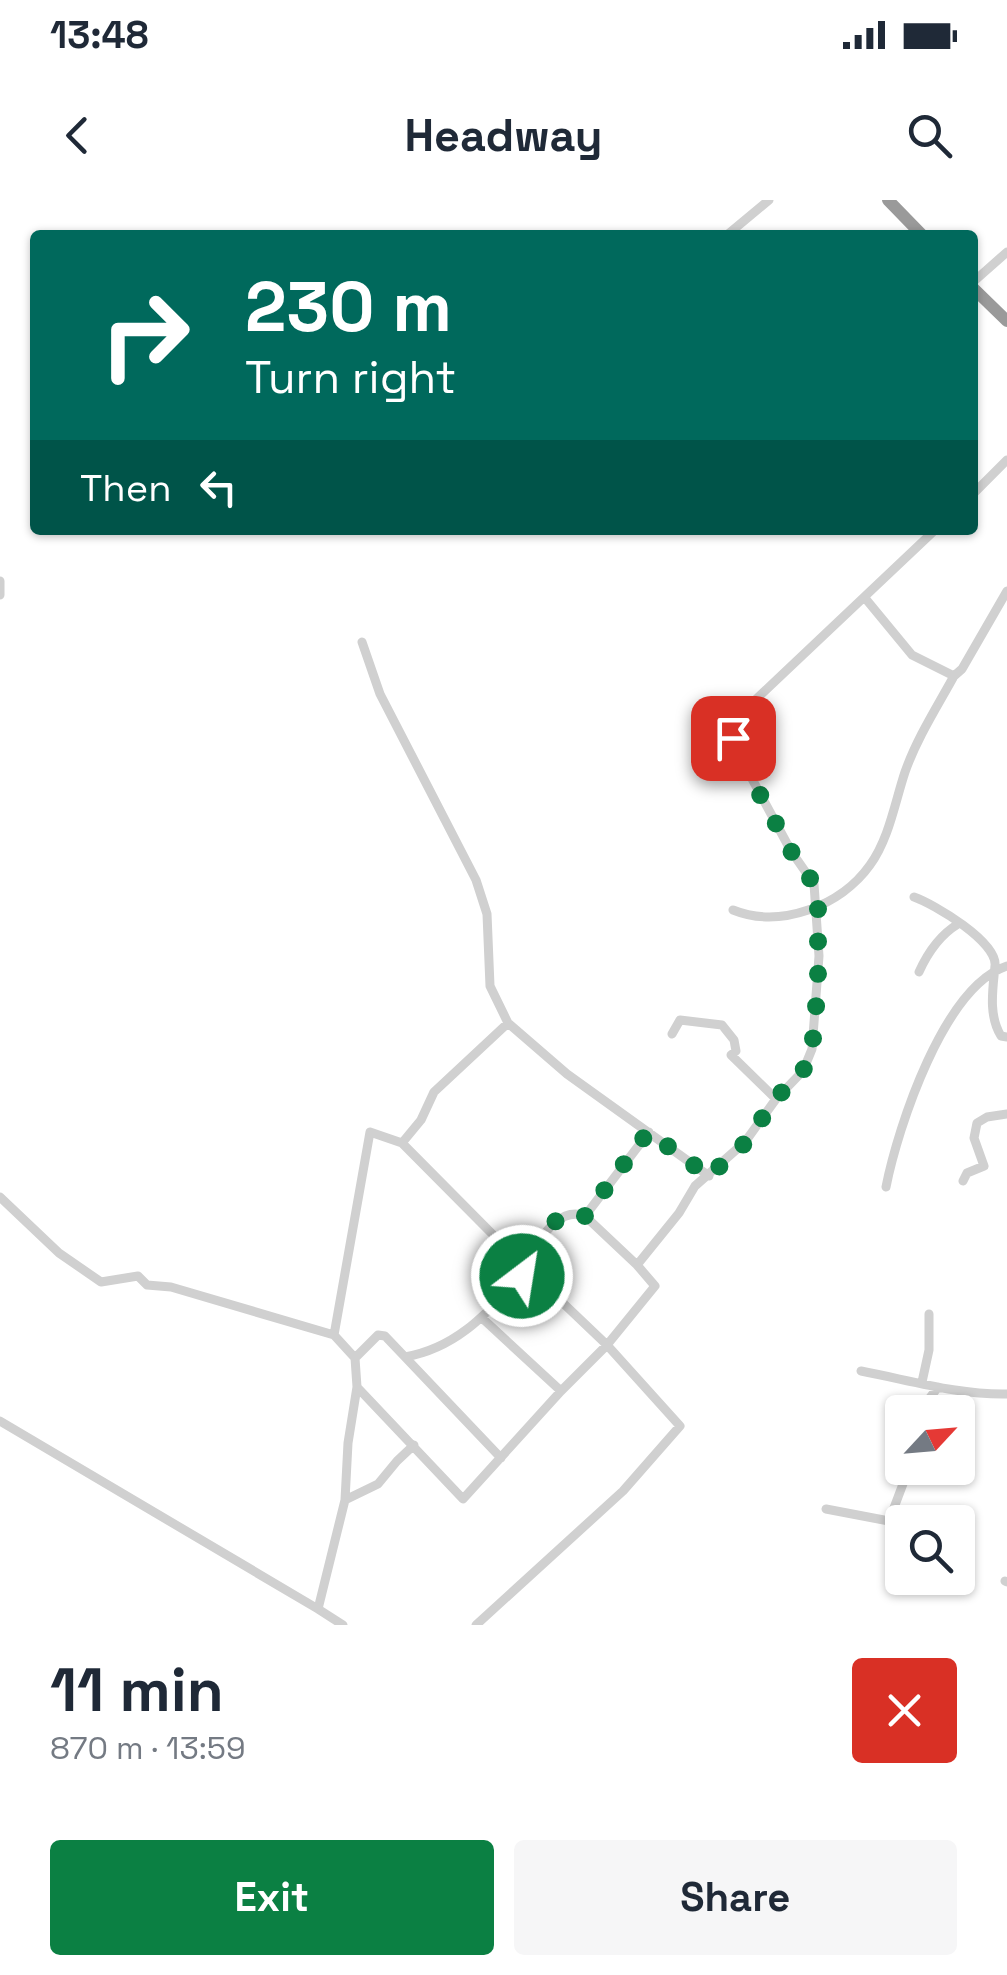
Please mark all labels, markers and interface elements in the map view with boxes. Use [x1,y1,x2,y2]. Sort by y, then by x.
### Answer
text: 13:48 [50,11,149,59]
text: Headway [404,107,603,164]
icon: back [50,108,105,163]
icon: search [902,108,957,163]
text: 230 m [245,262,452,351]
icon: right [80,270,210,400]
text: Turn right [245,349,456,406]
icon: left [191,460,246,515]
text: Then [80,464,171,512]
pin [691,696,776,781]
icon: arrive [706,711,761,766]
position arrow [470,1224,574,1328]
north arrow [885,1395,975,1485]
map controls [885,1395,975,1595]
button: search [885,1505,975,1595]
text: 11 min [50,1652,224,1729]
button: close [852,1658,957,1763]
text: 870 m · 13:59 [50,1728,246,1768]
button: Exit [50,1840,494,1955]
button: Share [514,1840,957,1955]

